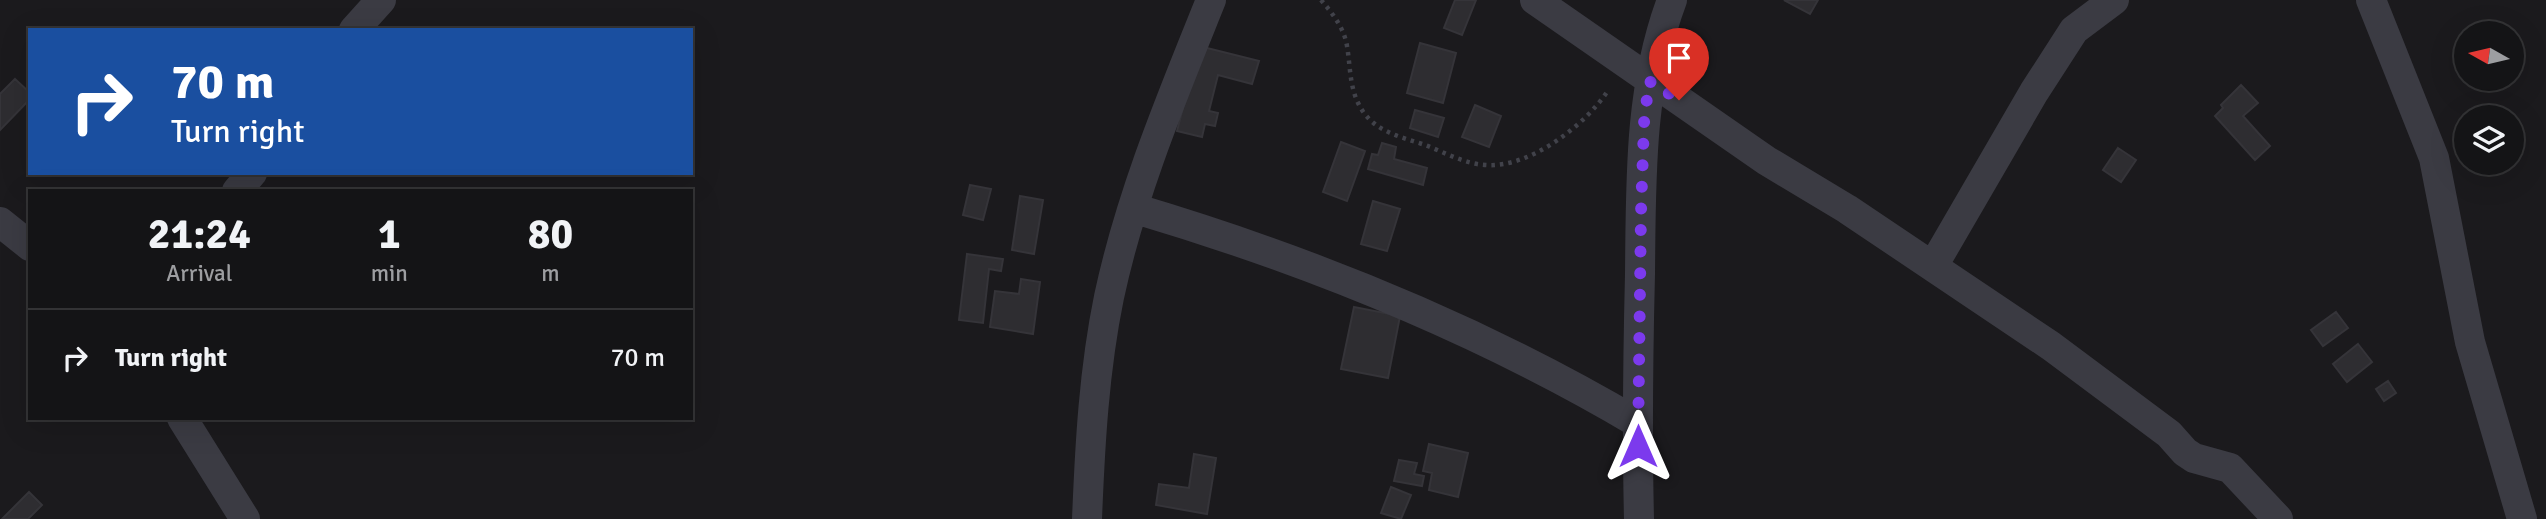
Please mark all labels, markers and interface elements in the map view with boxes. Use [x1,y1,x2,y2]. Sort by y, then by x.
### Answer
north arrow [2454,21,2524,91]
map controls [2454,21,2524,175]
pin [1649,28,1709,100]
icon: arrive [1660,39,1698,77]
text: 70 m [171,52,274,112]
icon: right [56,56,147,147]
button: layers [2454,105,2524,175]
text: Turn right [171,112,304,151]
text: 21:24 [148,209,251,260]
text: 1 [378,209,401,260]
text: 80 [528,209,573,260]
text: Arrival [166,259,233,288]
text: min [371,259,408,288]
text: m [541,259,560,288]
icon: right [56,339,94,377]
text: Turn right [115,342,227,374]
text: 70 m [610,342,665,374]
position arrow [1601,409,1675,483]

